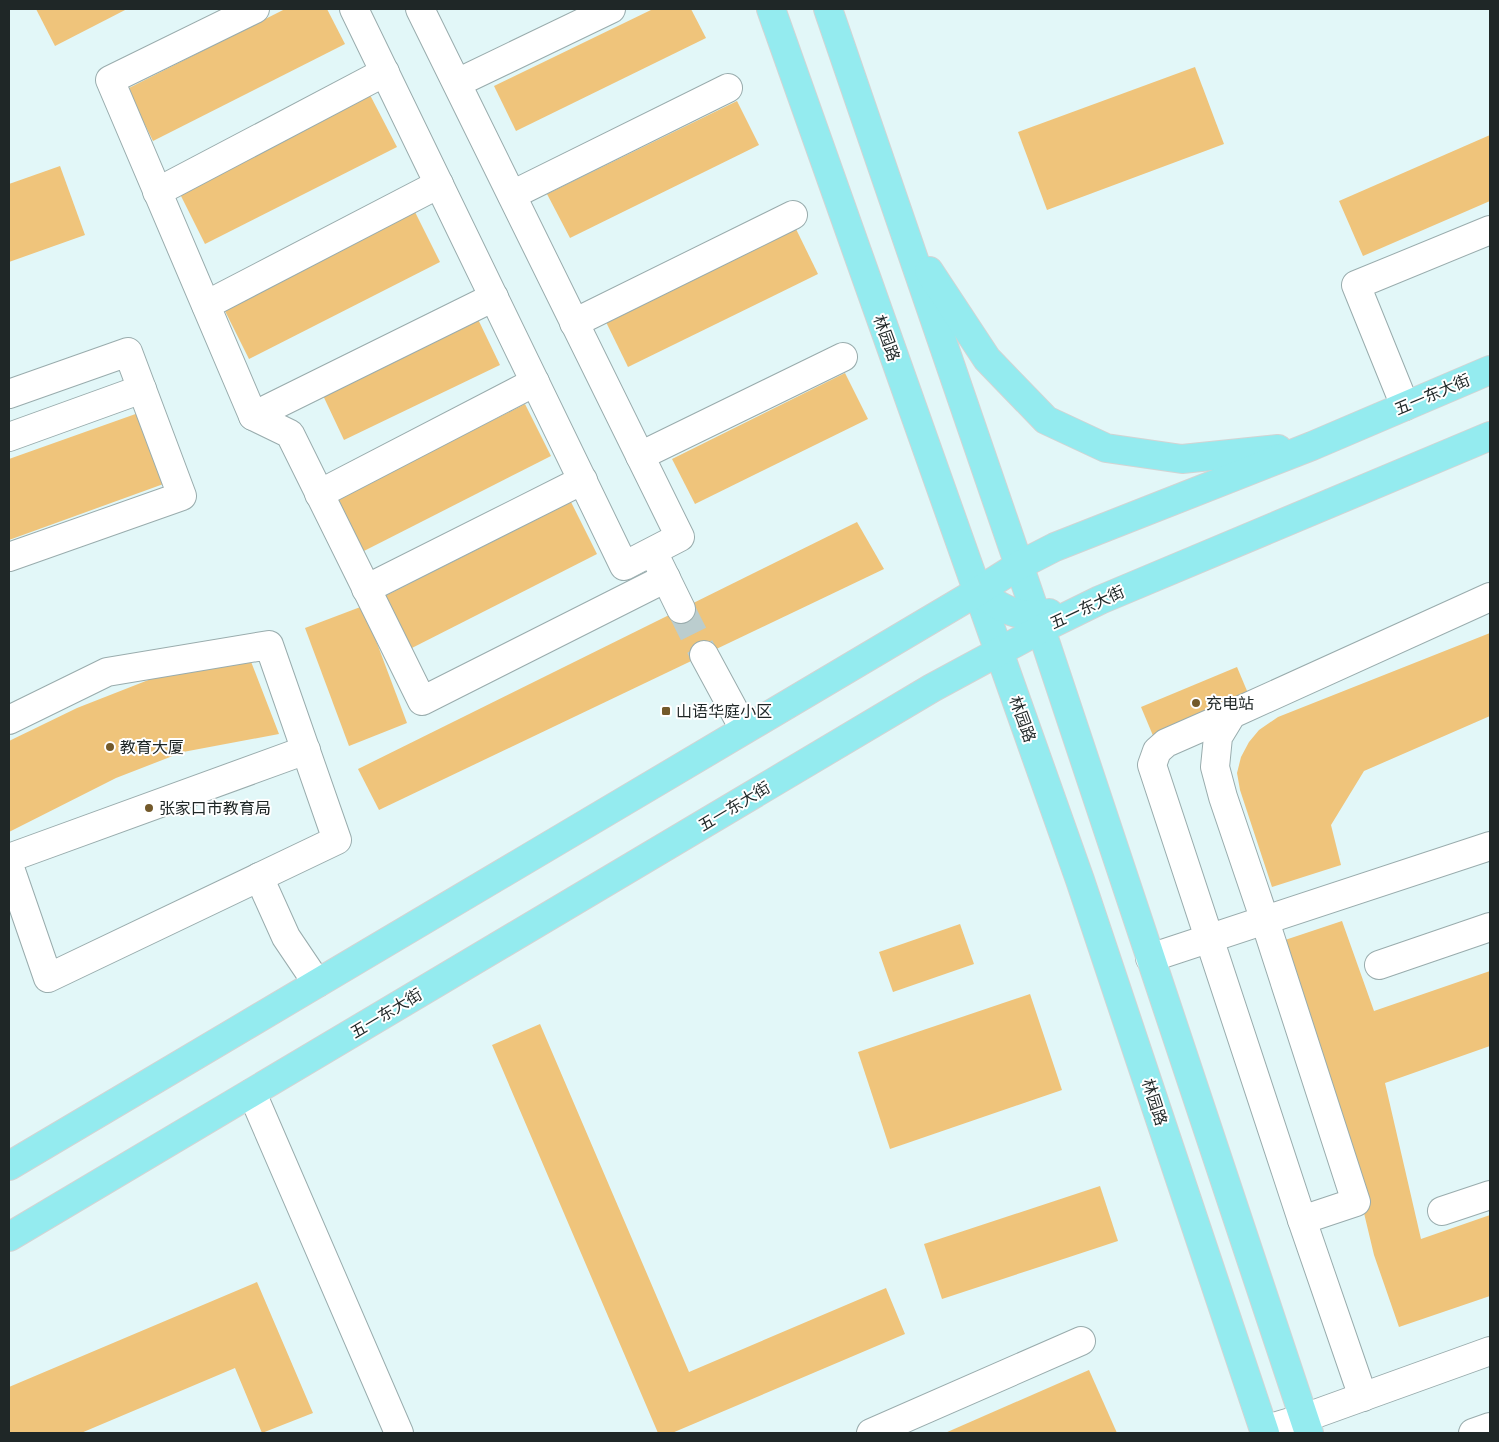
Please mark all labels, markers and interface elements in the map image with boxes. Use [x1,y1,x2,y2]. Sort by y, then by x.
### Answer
street label: 林园路 [869,312,904,364]
street label: 五一东大街 [1392,370,1473,419]
street label: 五一东大街 [1047,582,1127,633]
street label: 林园路 [1005,693,1040,745]
place label: 充电站 [1206,694,1254,713]
marker: 充电站 [1190,697,1202,709]
place label: 山语华庭小区 [676,702,772,721]
marker: 山语华庭小区 [660,705,672,717]
place label: 教育大厦 [120,738,184,757]
marker: 教育大厦 [104,741,116,753]
street label: 五一东大街 [695,778,773,835]
place label: 张家口市教育局 [159,799,271,818]
marker: 张家口市教育局 [143,802,155,814]
street label: 五一东大街 [347,985,425,1042]
street label: 林园路 [1138,1076,1171,1128]

